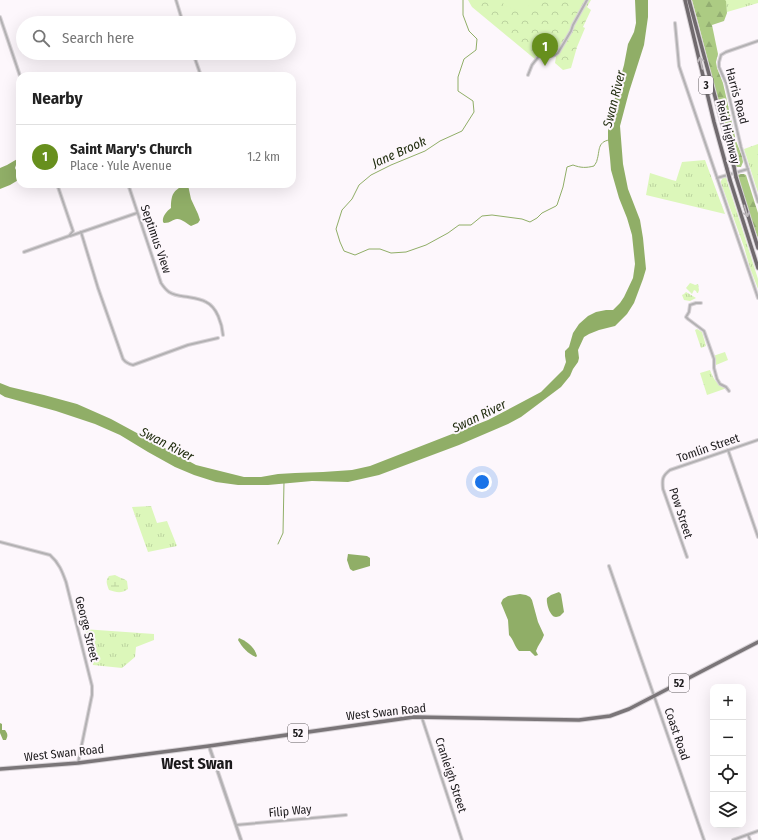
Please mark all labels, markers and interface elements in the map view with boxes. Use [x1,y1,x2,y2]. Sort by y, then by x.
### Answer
search box [16,16,296,60]
icon: search [30,27,52,49]
text: Search here [62,29,134,47]
pin: 1 [532,33,558,66]
one-way arrow [696,57,704,70]
street label: Harris Road [723,66,751,126]
water label: Swan River [599,69,628,130]
road number: 3 [699,76,713,94]
text: Nearby [32,88,83,109]
street label: Reid Highway [713,98,743,166]
water label: Jane Brook [369,133,429,171]
text: Saint Mary's Church [70,140,192,158]
text: 1 [42,149,48,164]
text: 1.2 km [247,149,280,164]
text: Place · Yule Avenue [70,158,172,173]
street label: Septimus View [138,203,174,275]
one-way arrow [743,204,750,217]
water label: Swan River [449,396,509,436]
water label: Swan River [137,424,197,464]
street label: Tomlin Street [675,431,741,465]
your location [472,472,492,492]
street label: Pow Street [666,486,696,540]
street label: George Street [72,595,102,663]
road number: 52 [669,674,689,692]
map controls [710,684,746,828]
button: + [710,684,746,720]
street label: West Swan Road [345,701,427,723]
street label: Coast Road [661,706,693,762]
button: − [710,720,746,756]
road number: 52 [288,724,308,742]
street label: Cranleigh Street [432,736,470,814]
street label: West Swan Road [23,742,105,764]
district label: West Swan [161,754,233,773]
button: locate [710,756,746,792]
button: layers [710,792,746,828]
street label: Filip Way [268,802,313,820]

